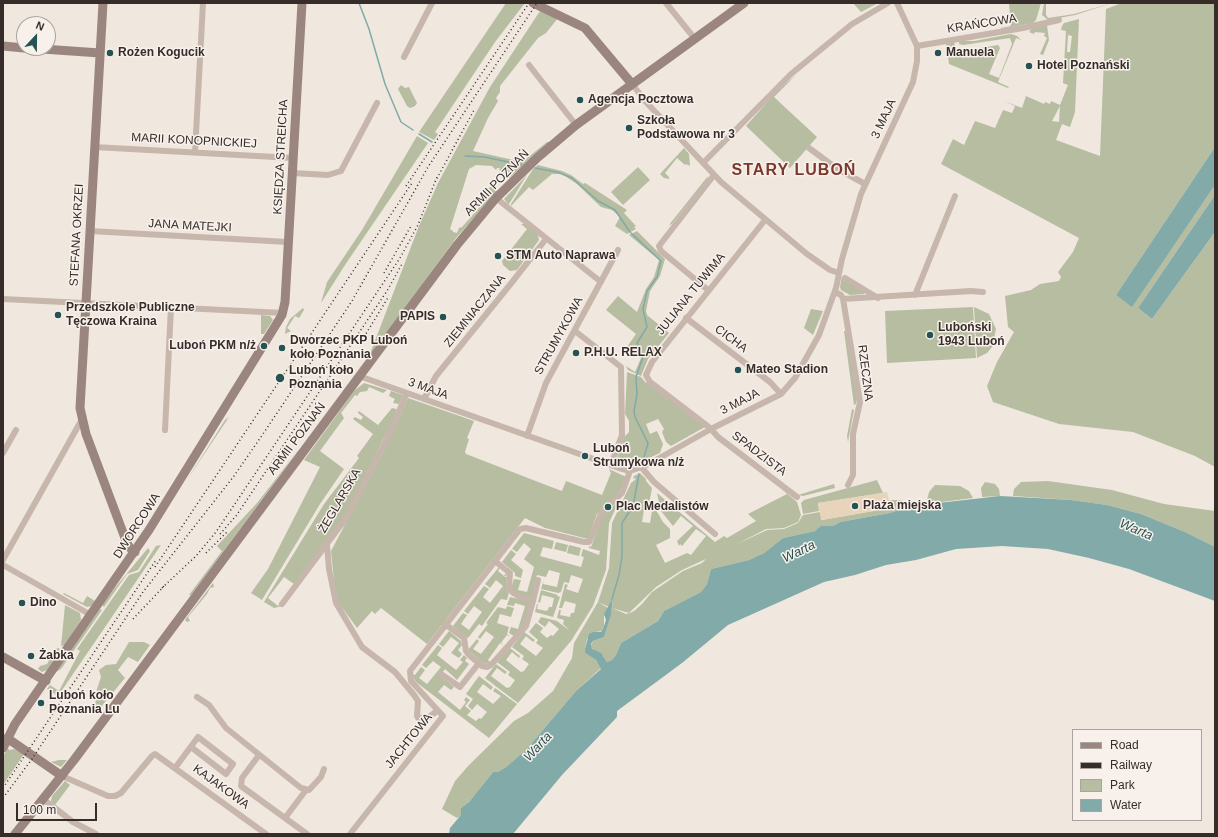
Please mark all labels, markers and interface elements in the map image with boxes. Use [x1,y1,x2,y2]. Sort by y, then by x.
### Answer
street label: KRAŃCOWA [946,11,1018,37]
north arrow [16,16,56,56]
text: N [34,19,46,33]
place label: Rożen Kogucik [118,46,205,60]
place label: Manuela [946,46,994,60]
marker: Rożen Kogucik [105,48,115,58]
marker: Manuela [933,48,943,58]
place label: Hotel Poznański [1037,59,1130,73]
marker: Hotel Poznański [1024,61,1034,71]
place label: Agencja Pocztowa [588,93,693,107]
marker: Agencja Pocztowa [575,95,585,105]
street label: 3 MAJA [869,97,899,141]
street label: KSIĘDZA STREICHA [271,99,291,215]
place label: Szkoła Podstawowa nr 3 [637,114,735,142]
marker: Szkoła Podstawowa nr 3 [624,123,634,133]
street label: MARII KONOPNICKIEJ [131,131,257,151]
street label: ARMII POZNAŃ [462,147,532,219]
district label: STARY LUBOŃ [732,161,856,181]
street label: STEFANA OKRZEI [67,183,87,287]
street label: JANA MATEJKI [148,217,232,235]
place label: STM Auto Naprawa [506,249,615,263]
street label: JULIANA TUWIMA [654,250,728,338]
marker: STM Auto Naprawa [493,251,503,261]
street label: ZIEMNIACZANA [441,272,509,350]
street label: STRUMYKOWA [532,295,586,377]
place label: Przedszkole Publiczne Tęczowa Kraina [66,301,195,329]
marker: Przedszkole Publiczne Tęczowa Kraina [53,310,63,320]
place label: PAPIS [400,310,435,324]
marker: PAPIS [438,312,448,322]
place label: Luboński 1943 Luboń [938,321,1005,349]
street label: CICHA [712,322,750,356]
marker: Luboński 1943 Luboń [925,330,935,340]
place label: Dworzec PKP Luboń koło Poznania [290,334,407,362]
place label: Luboń PKM n/ż [169,339,256,353]
marker: Luboń PKM n/ż [259,341,269,351]
marker: Dworzec PKP Luboń koło Poznania [277,343,287,353]
street label: RZECZNA [854,344,876,402]
place label: P.H.U. RELAX [584,346,662,360]
marker: P.H.U. RELAX [571,348,581,358]
place label: Mateo Stadion [746,363,828,377]
place label: Luboń koło Poznania [289,364,354,392]
marker: Mateo Stadion [733,365,743,375]
marker: Luboń koło Poznania [274,372,286,384]
street label: 3 MAJA [406,375,450,403]
street label: 3 MAJA [718,386,762,418]
street label: ARMII POZNAŃ [265,400,329,478]
street label: SPADZISTA [729,429,789,479]
place label: Luboń Strumykowa n/ż [593,442,684,470]
marker: Luboń Strumykowa n/ż [580,451,590,461]
street label: ŻEGLARSKA [316,466,364,536]
street label: DWORCOWA [111,491,163,561]
place label: Plaża miejska [863,499,941,513]
place label: Plac Medalistów [616,500,709,514]
marker: Plaża miejska [850,501,860,511]
marker: Plac Medalistów [603,502,613,512]
water label: Warta [1117,516,1155,544]
water label: Warta [780,537,818,567]
place label: Dino [30,596,57,610]
marker: Dino [17,598,27,608]
place label: Żabka [39,649,74,663]
marker: Żabka [26,651,36,661]
place label: Luboń koło Poznania Lu [49,689,120,717]
marker: Luboń koło Poznania Lu [36,698,46,708]
street label: JACHTOWA [382,711,436,771]
water label: Warta [521,729,555,765]
legend [1072,729,1202,821]
text: Road [1110,738,1139,752]
text: Railway [1110,758,1152,772]
street label: KAJAKOWA [190,762,252,812]
text: Park [1110,778,1135,792]
scale bar [18,795,99,821]
text: Water [1110,798,1142,812]
text: 100 m [23,803,56,817]

